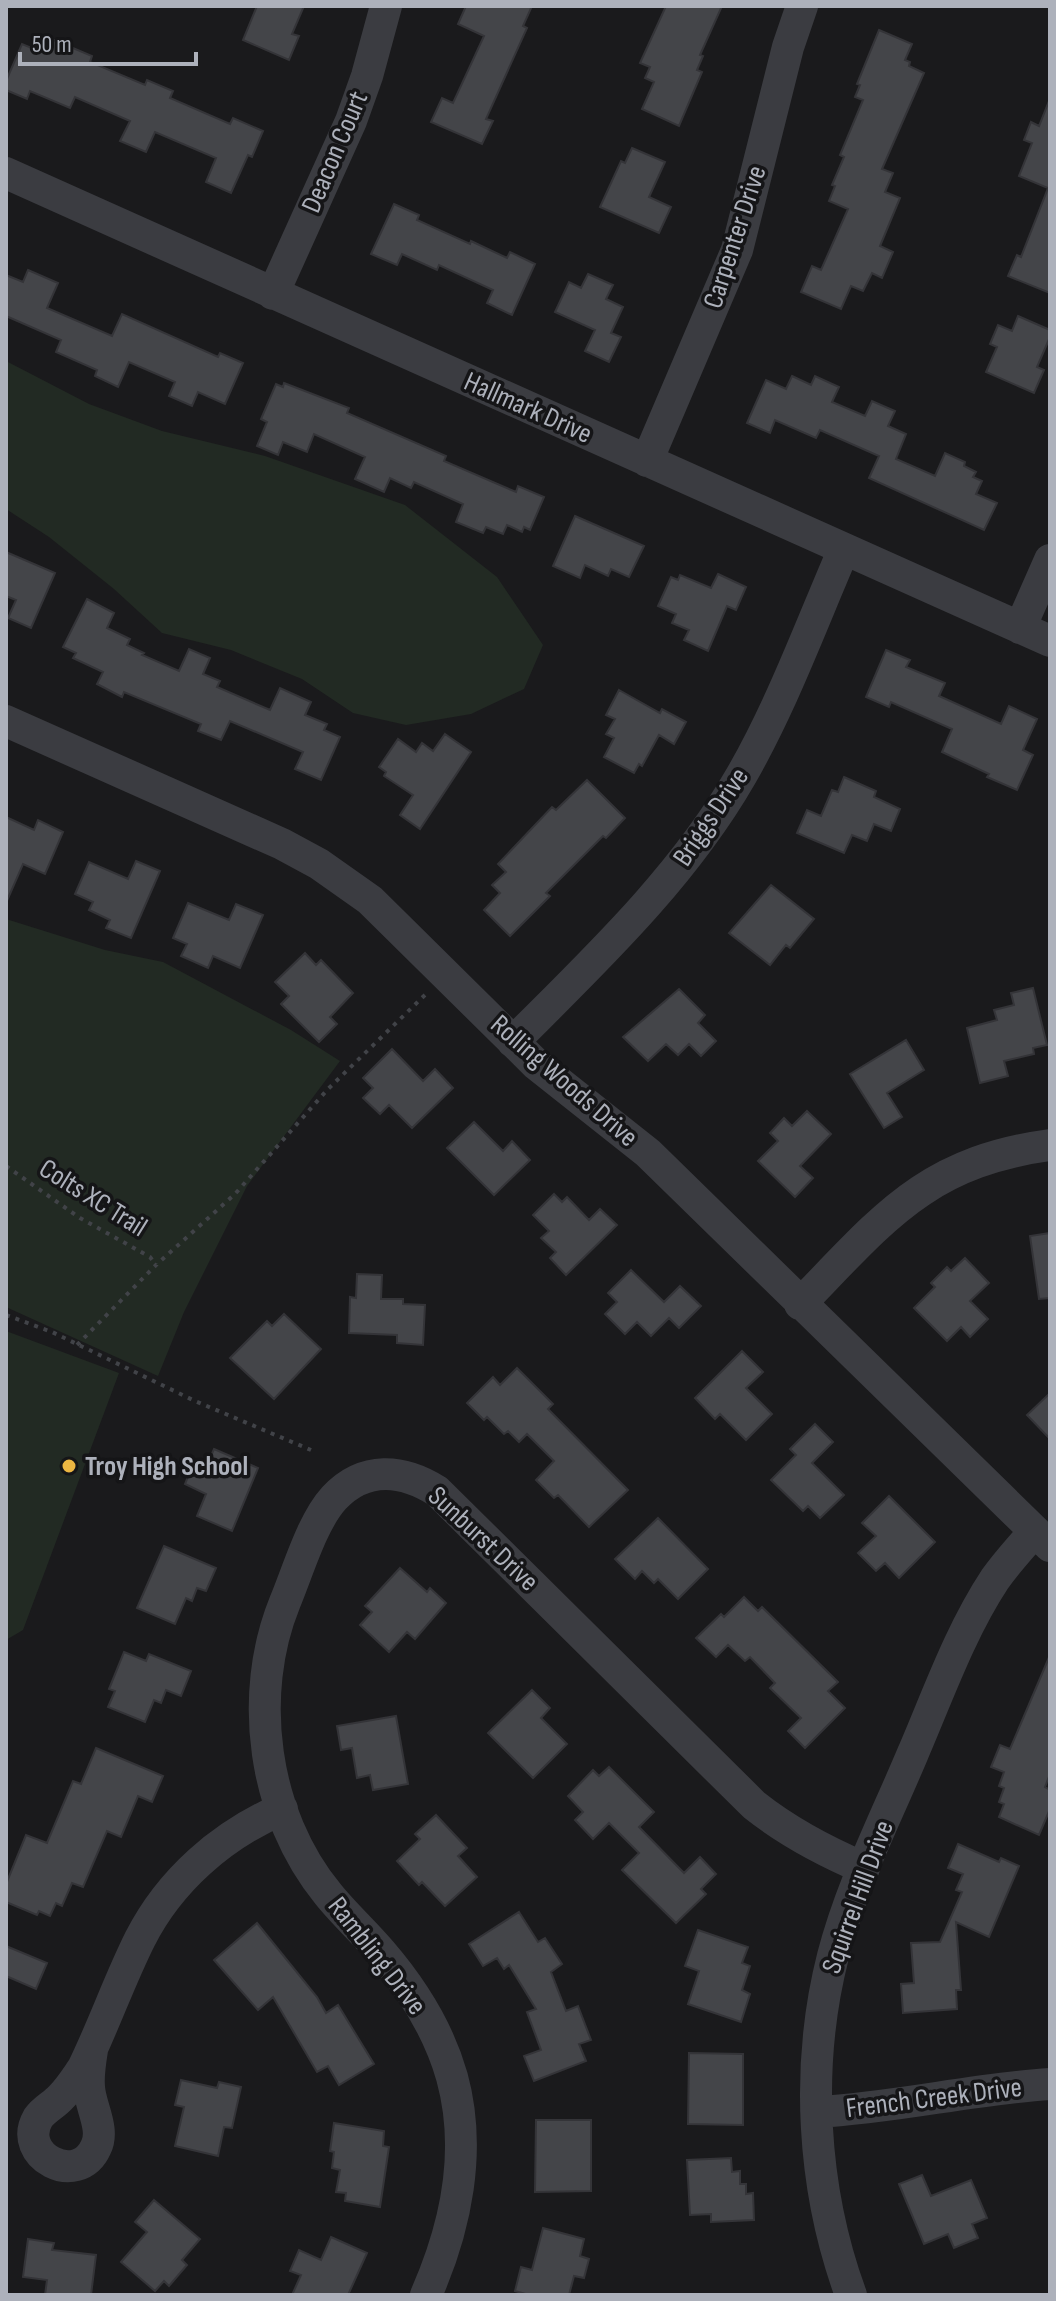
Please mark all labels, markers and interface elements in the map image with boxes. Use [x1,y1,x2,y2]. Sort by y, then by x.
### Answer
scale bar [20,16,196,66]
text: 50 m [32,30,72,59]
street label: Deacon Court [295,86,375,218]
street label: Carpenter Drive [696,162,774,312]
street label: Hallmark Drive [459,365,597,451]
street label: Briggs Drive [666,762,756,872]
street label: Rolling Woods Drive [484,1008,644,1154]
street label: Colts XC Trail [33,1152,153,1244]
place label: Troy High School [85,1450,248,1483]
marker: Troy High School [60,1457,78,1475]
street label: Sunburst Drive [421,1480,545,1598]
street label: Squirrel Hill Drive [815,1816,901,1978]
street label: Rambling Drive [321,1891,433,2021]
street label: French Creek Drive [844,2071,1024,2125]

